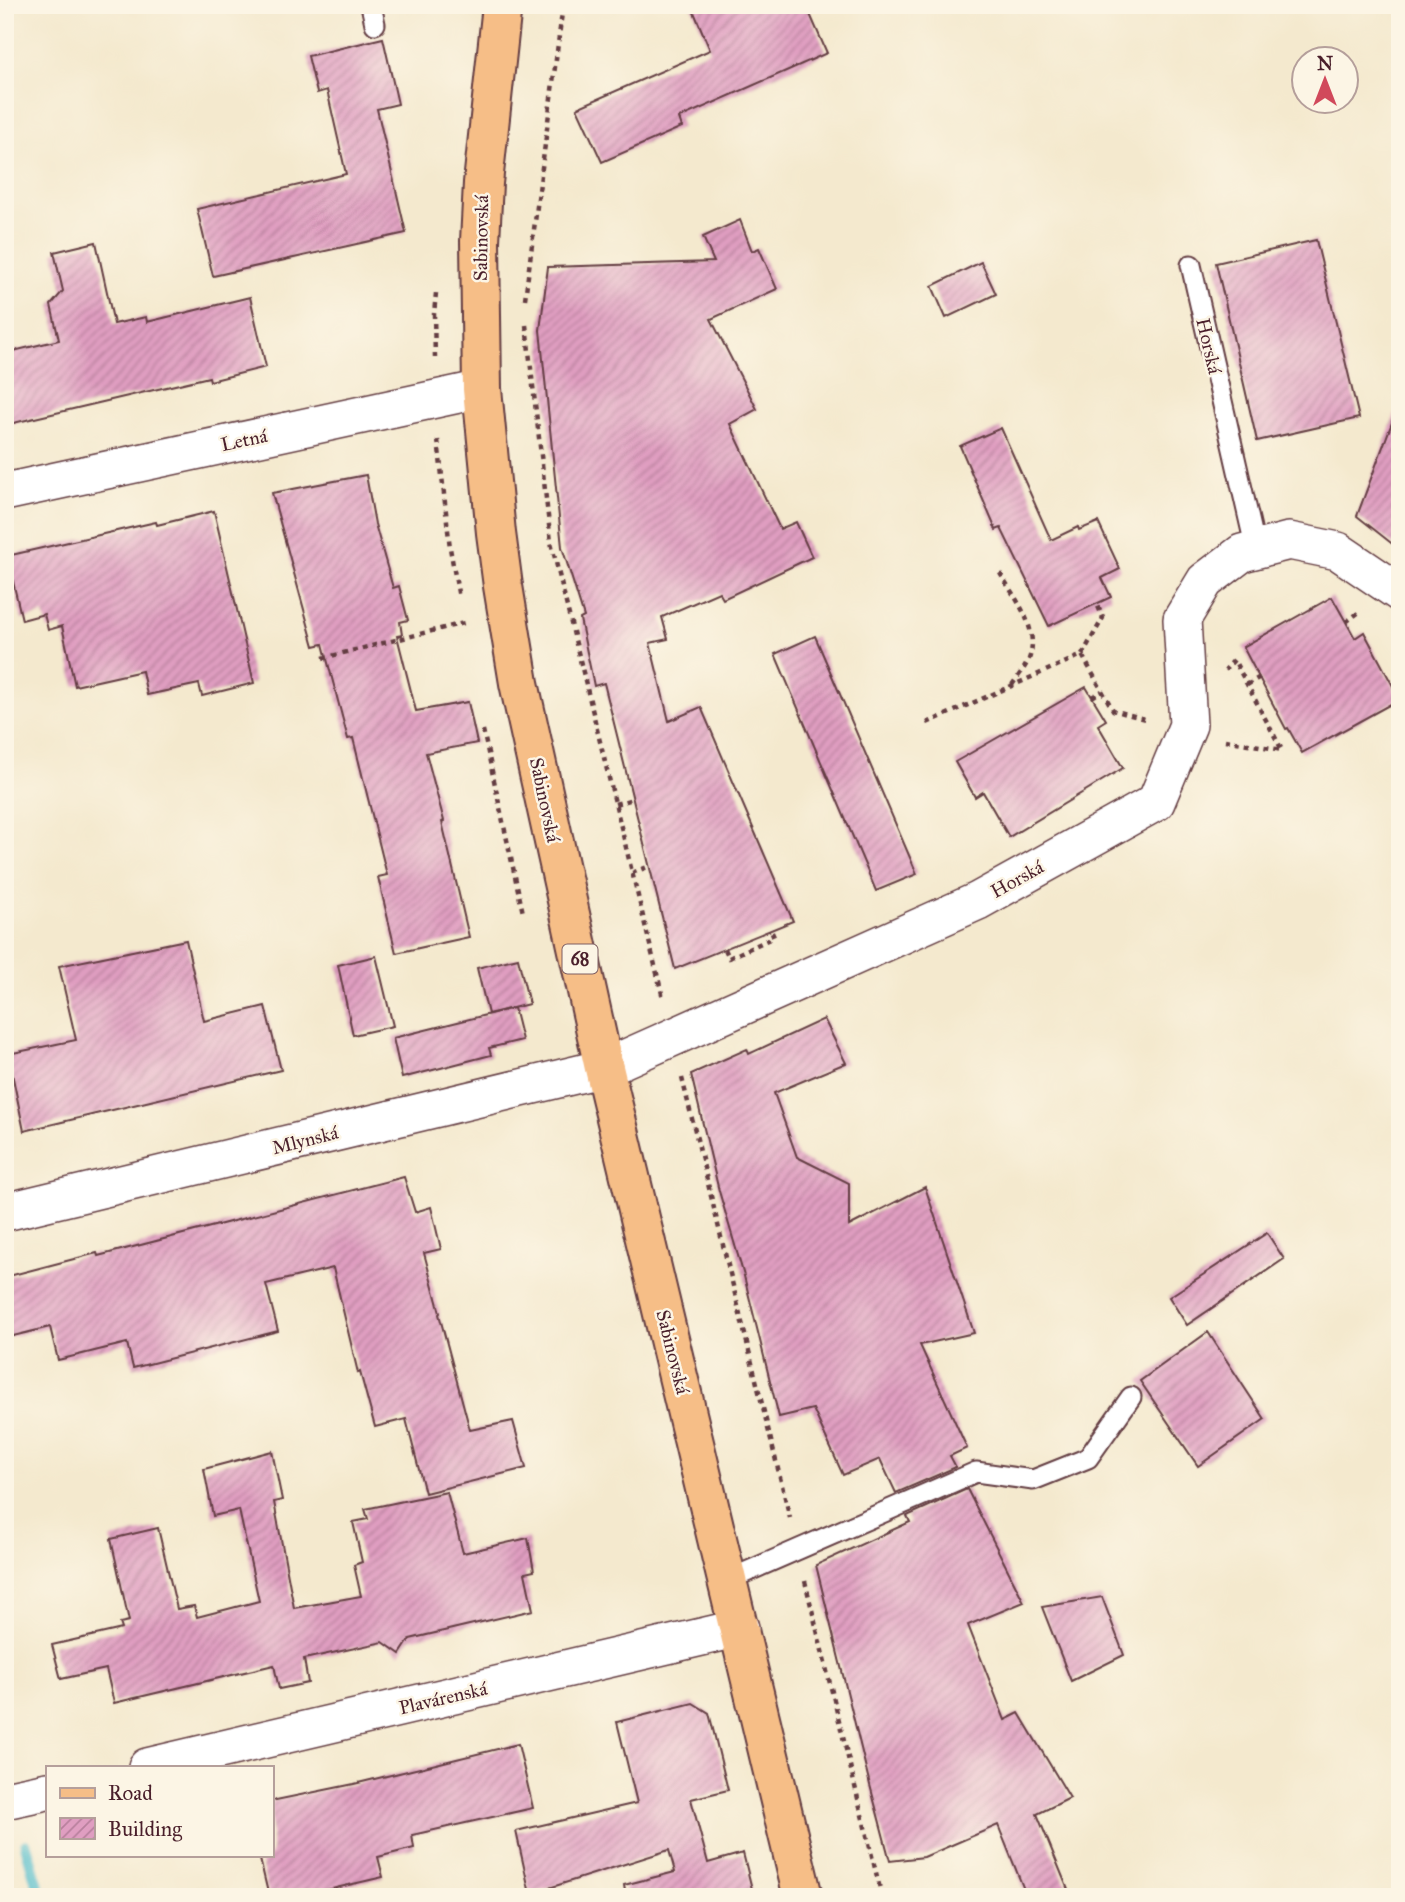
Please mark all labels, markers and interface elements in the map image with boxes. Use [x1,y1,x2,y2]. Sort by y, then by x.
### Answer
north arrow [1290,46,1360,116]
text: N [1317,52,1333,75]
street label: Sabinovská [469,194,493,281]
street label: Horská [1191,316,1227,377]
street label: Letná [219,424,270,456]
street label: Sabinovská [525,755,565,845]
street label: Horská [987,855,1048,903]
road number: 68 [562,944,598,974]
street label: Mlynská [270,1120,341,1159]
street label: Sabinovská [651,1307,695,1397]
street label: Plavárenská [397,1676,490,1719]
legend [46,1766,273,1856]
text: Road [108,1780,153,1806]
text: Building [108,1816,182,1842]

